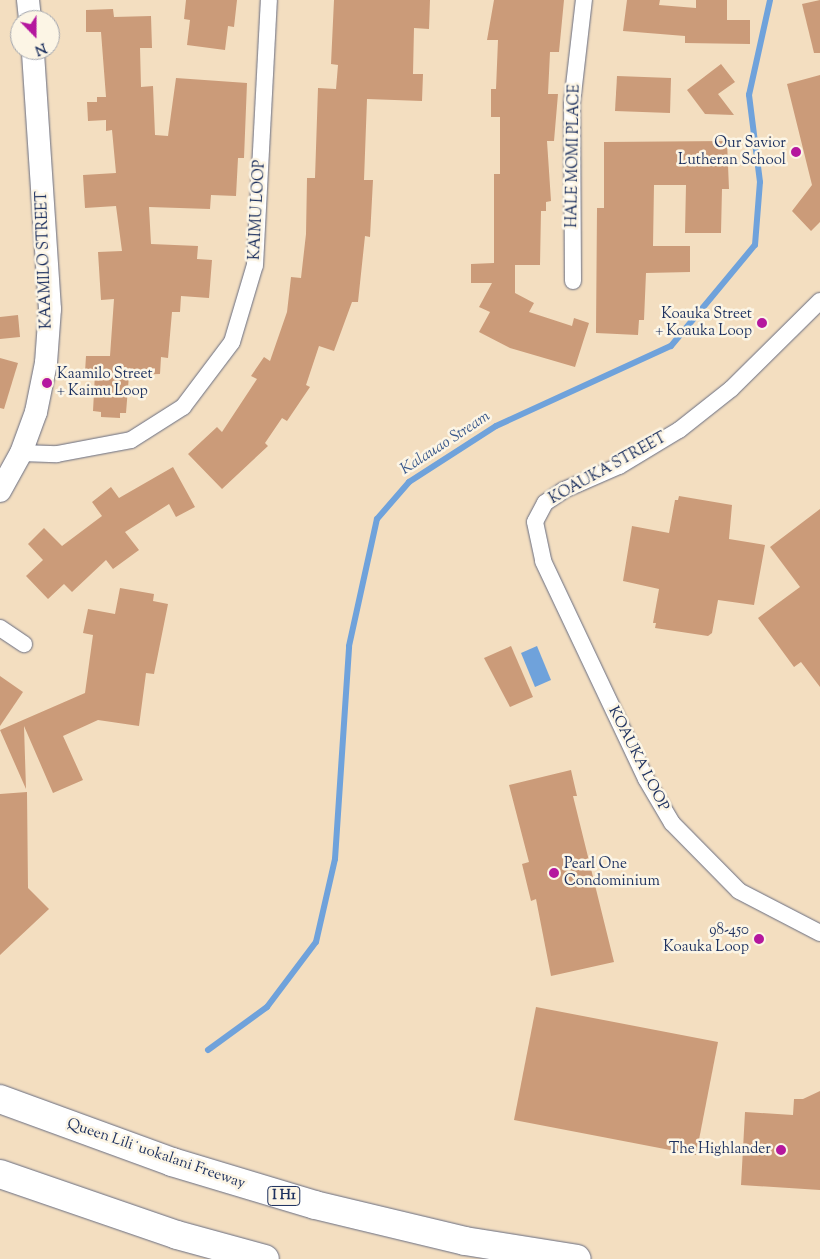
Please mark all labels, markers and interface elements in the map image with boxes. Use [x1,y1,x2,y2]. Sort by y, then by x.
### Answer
north arrow [10,10,60,60]
text: N [31,37,49,59]
street label: HALE MOMI PLACE [564,84,584,228]
place label: Our Savior Lutheran School [678,134,786,169]
marker: Our Savior Lutheran School [790,146,802,158]
street label: KAIMU LOOP [246,159,270,261]
street label: KAAMILO STREET [34,191,56,329]
place label: Koauka Street + Koauka Loop [655,305,752,340]
marker: Koauka Street + Koauka Loop [756,317,768,329]
place label: Kaamilo Street + Kaimu Loop [57,365,153,400]
marker: Kaamilo Street + Kaimu Loop [41,377,53,389]
water label: Kalauao Stream [397,408,495,480]
street label: KOAUKA STREET [546,429,670,509]
street label: KOAUKA LOOP [604,704,672,814]
place label: Pearl One Condominium [564,855,660,890]
marker: Pearl One Condominium [548,867,560,879]
place label: 98-450 Koauka Loop [663,921,749,956]
marker: 98-450 Koauka Loop [753,933,765,945]
street label: Queen Liliʻuokalani Freeway [64,1115,248,1193]
place label: The Highlander [669,1141,771,1159]
marker: The Highlander [775,1144,787,1156]
road number: I H1 [266,1184,302,1208]

